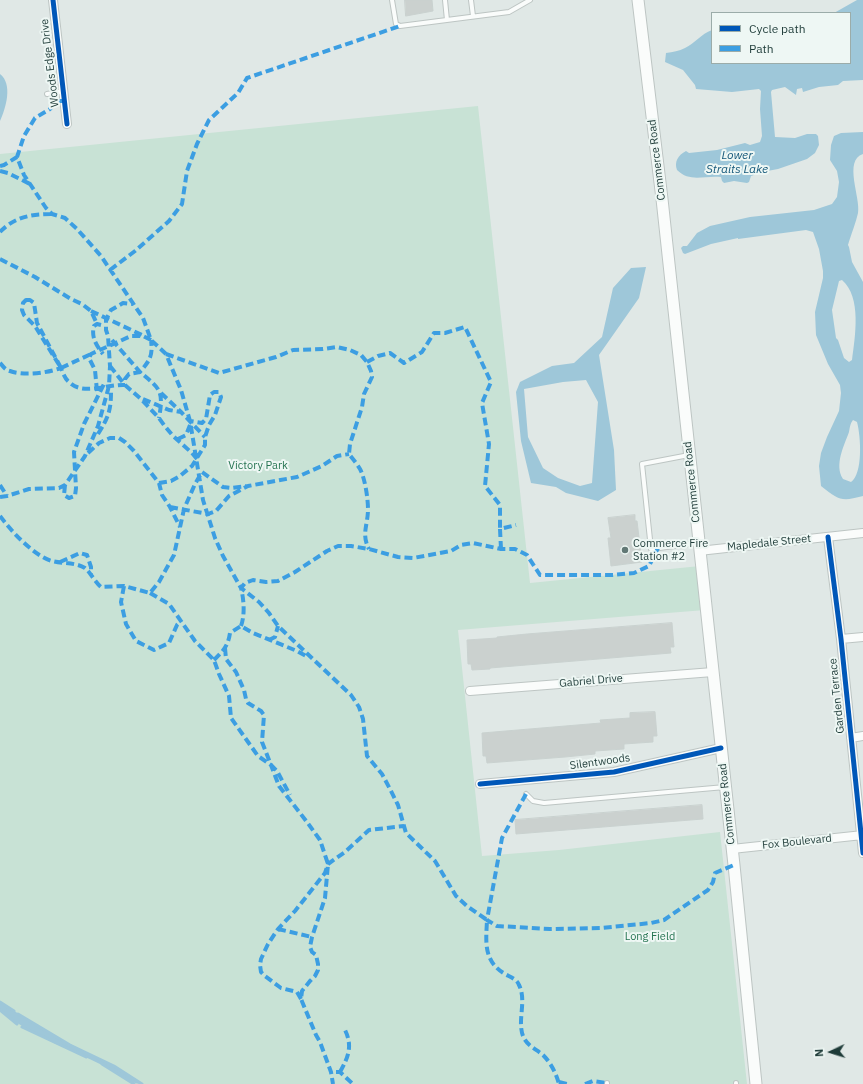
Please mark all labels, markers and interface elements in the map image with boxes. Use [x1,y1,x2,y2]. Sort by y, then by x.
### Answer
legend [711,12,851,64]
street label: Woods Edge Drive [38,18,62,108]
text: Cycle path [749,21,806,36]
text: Path [749,41,774,56]
street label: Commerce Road [645,119,669,201]
water label: Lower Straits Lake [706,149,768,177]
street label: Commerce Road [681,441,703,523]
park label: Victory Park [228,459,288,473]
street label: Mapledale Street [726,532,812,554]
place label: Commerce Fire Station #2 [633,537,708,563]
marker: Commerce Fire Station #2 [620,545,630,555]
street label: Garden Terrace [826,658,848,734]
street label: Gabriel Drive [559,672,623,690]
street label: Silentwoods [569,751,631,773]
street label: Commerce Road [716,763,738,845]
street label: Fox Boulevard [761,832,833,852]
park label: Long Field [625,930,675,944]
north arrow [811,1032,851,1072]
text: N [812,1048,826,1057]

